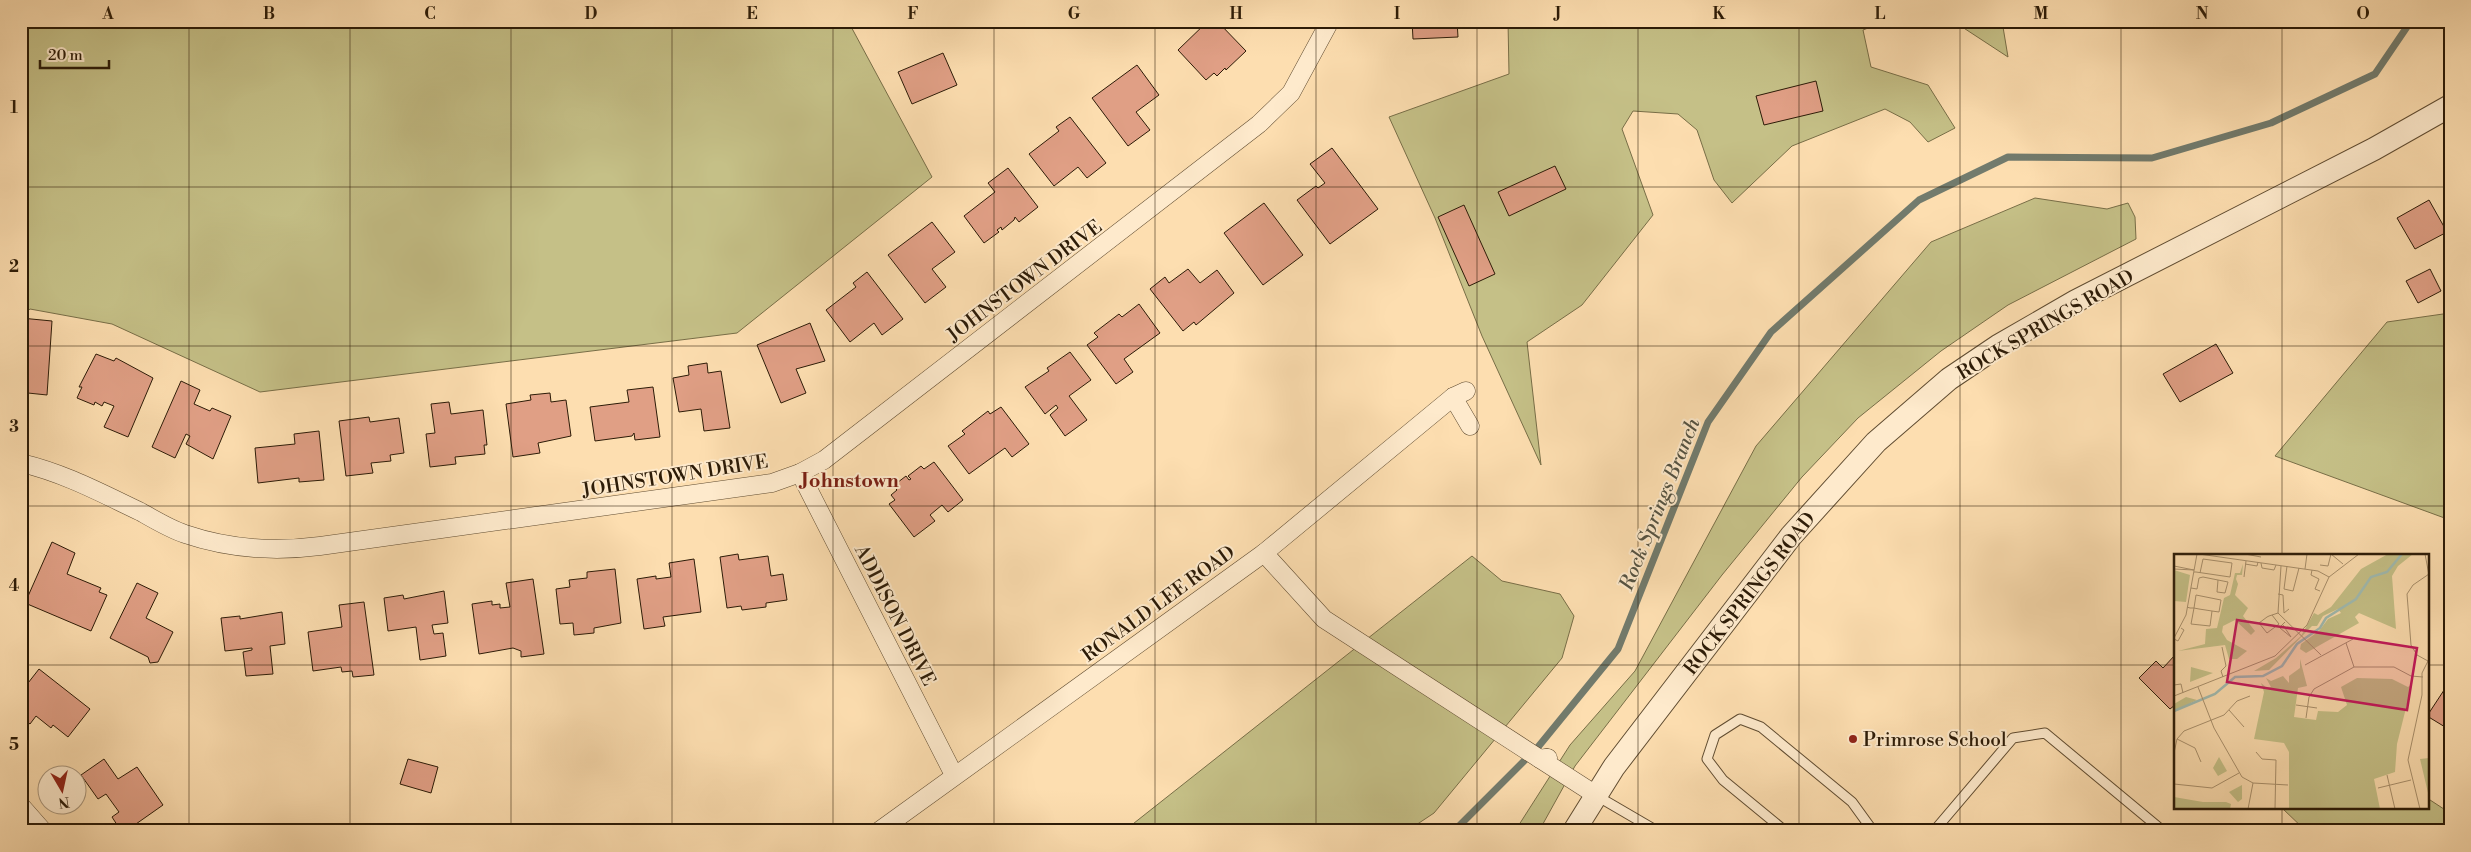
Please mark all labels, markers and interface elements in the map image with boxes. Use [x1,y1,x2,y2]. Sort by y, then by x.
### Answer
text: A [101,4,114,24]
text: B [263,4,275,24]
text: C [424,4,436,24]
text: D [585,4,598,24]
text: E [746,4,758,24]
text: F [907,4,919,24]
text: G [1068,4,1081,24]
text: H [1229,4,1243,24]
text: I [1394,4,1400,24]
text: J [1553,4,1561,24]
text: K [1713,4,1727,24]
text: L [1875,4,1886,24]
text: M [2034,4,2049,24]
text: N [2196,4,2209,24]
text: O [2356,4,2370,24]
scale bar [40,38,109,70]
text: 20 m [48,46,83,65]
text: 1 [10,98,18,118]
street label: JOHNSTOWN DRIVE [941,215,1107,348]
text: 2 [9,257,19,277]
street label: ROCK SPRINGS ROAD [1953,264,2138,385]
water label: Rock Springs Branch [1614,414,1707,595]
text: 3 [9,417,19,437]
street label: JOHNSTOWN DRIVE [579,449,770,503]
district label: Johnstown [798,469,900,494]
street label: ROCK SPRINGS ROAD [1679,507,1821,680]
street label: ADDISON DRIVE [849,540,941,690]
street label: RONALD LEE ROAD [1077,540,1240,667]
inset map [2174,554,2428,810]
text: 4 [9,576,20,596]
place label: Primrose School [1863,728,2007,752]
marker: Primrose School [1847,733,1859,745]
text: 5 [9,735,19,755]
north arrow [38,764,88,814]
text: N [57,792,71,812]

